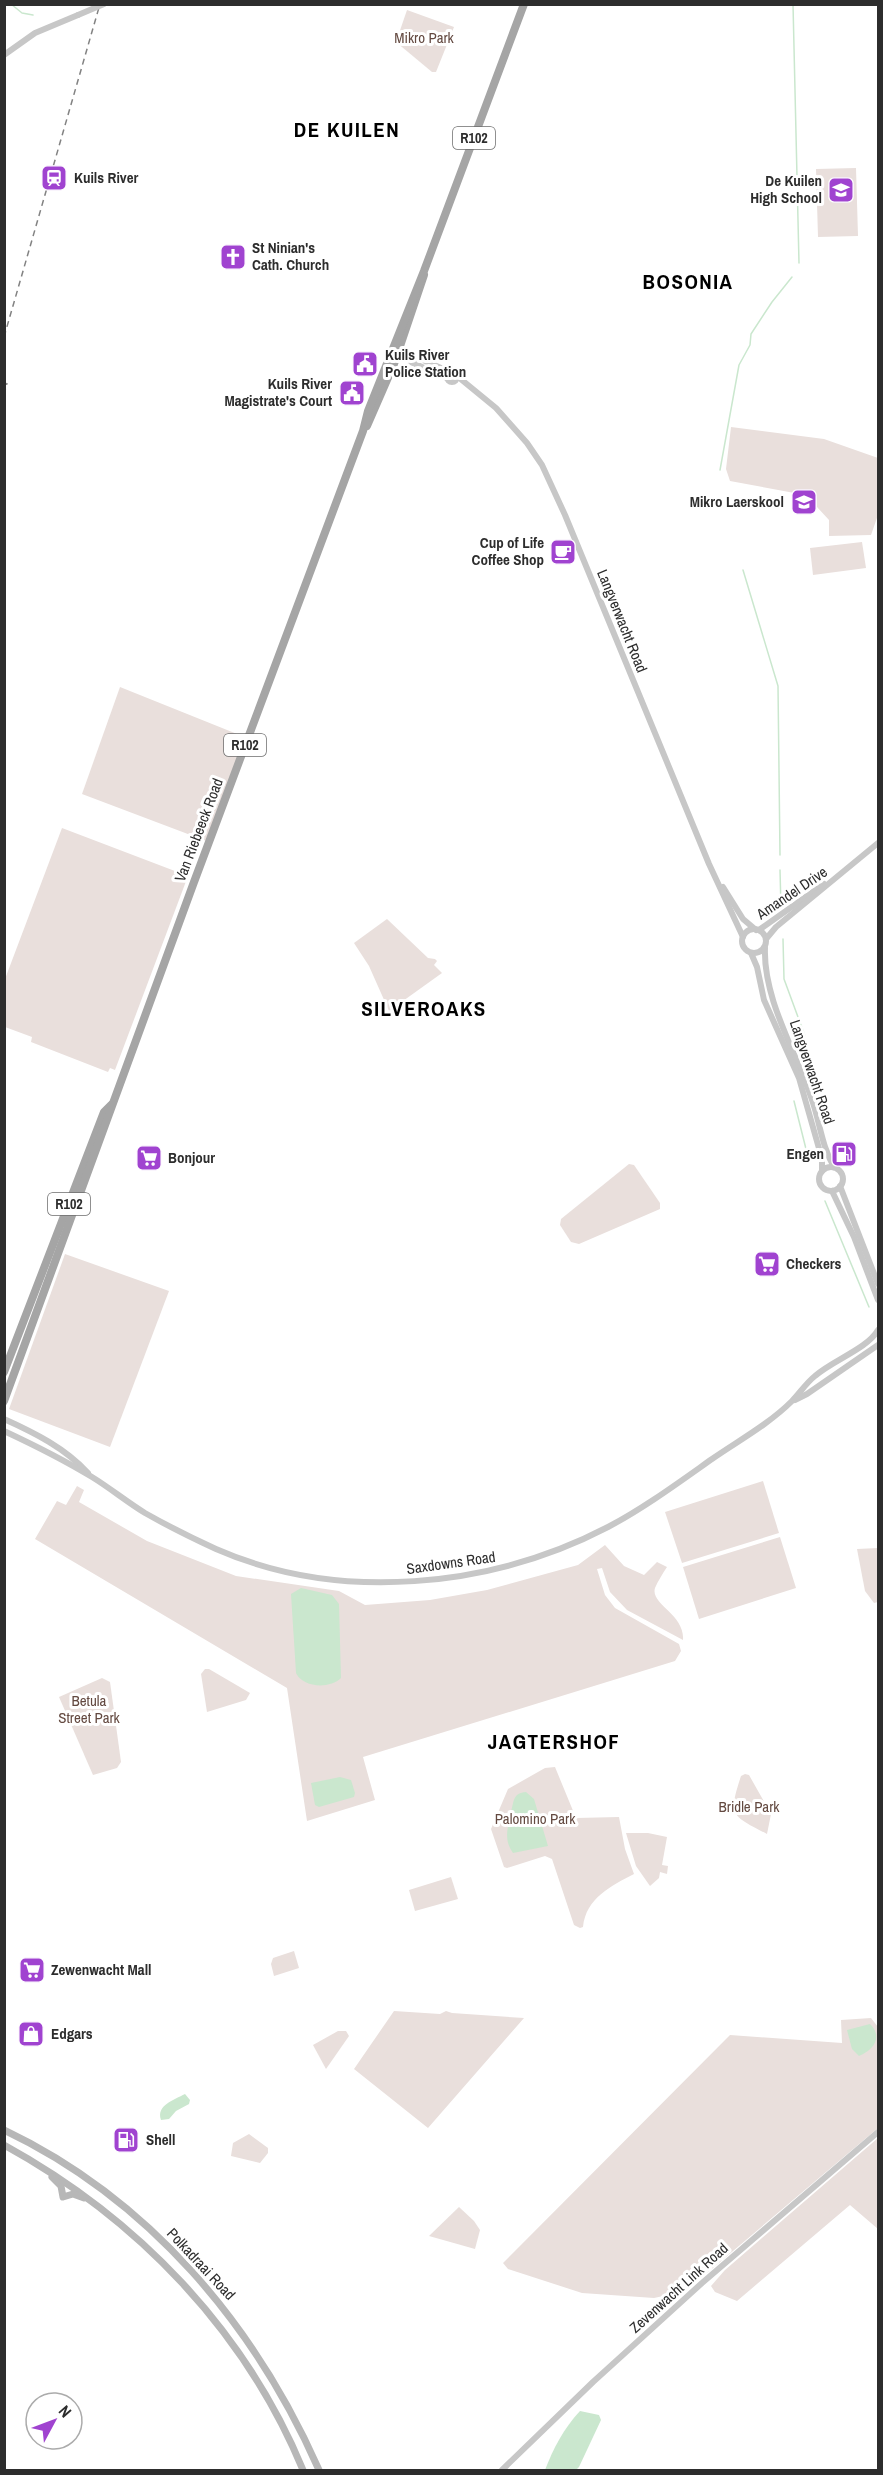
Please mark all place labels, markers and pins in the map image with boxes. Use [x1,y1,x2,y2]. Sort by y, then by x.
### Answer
station icon: Kuils River [39,163,69,193]
place label: Kuils River [74,167,138,188]
place label: De Kuilen High School [750,170,822,208]
school or university icon: De Kuilen High School [826,175,856,205]
place label: St Ninian's Cath. Church [252,237,329,275]
church icon: St Ninian's Cath. Church [218,242,248,272]
place label: Kuils River Police Station [385,344,466,382]
public building icon: Kuils River Police Station [350,349,380,379]
place label: Kuils River Magistrate's Court [225,373,332,411]
public building icon: Kuils River Magistrate's Court [337,378,367,408]
school or university icon: Mikro Laerskool [789,487,819,517]
place label: Mikro Laerskool [690,491,784,512]
place label: Cup of Life Coffee Shop [472,532,544,570]
cafe icon: Cup of Life Coffee Shop [548,537,578,567]
fuel station icon: Engen [829,1139,859,1169]
supermarket icon: Bonjour [134,1143,164,1173]
place label: Engen [786,1143,824,1164]
place label: Bonjour [168,1147,215,1168]
supermarket icon: Checkers [752,1249,782,1279]
place label: Checkers [786,1253,842,1274]
supermarket icon: Zewenwacht Mall [17,1955,47,1985]
place label: Zewenwacht Mall [51,1959,152,1980]
shop icon: Edgars [16,2019,46,2049]
place label: Edgars [51,2023,93,2044]
fuel station icon: Shell [111,2125,141,2155]
place label: Shell [146,2129,175,2150]

